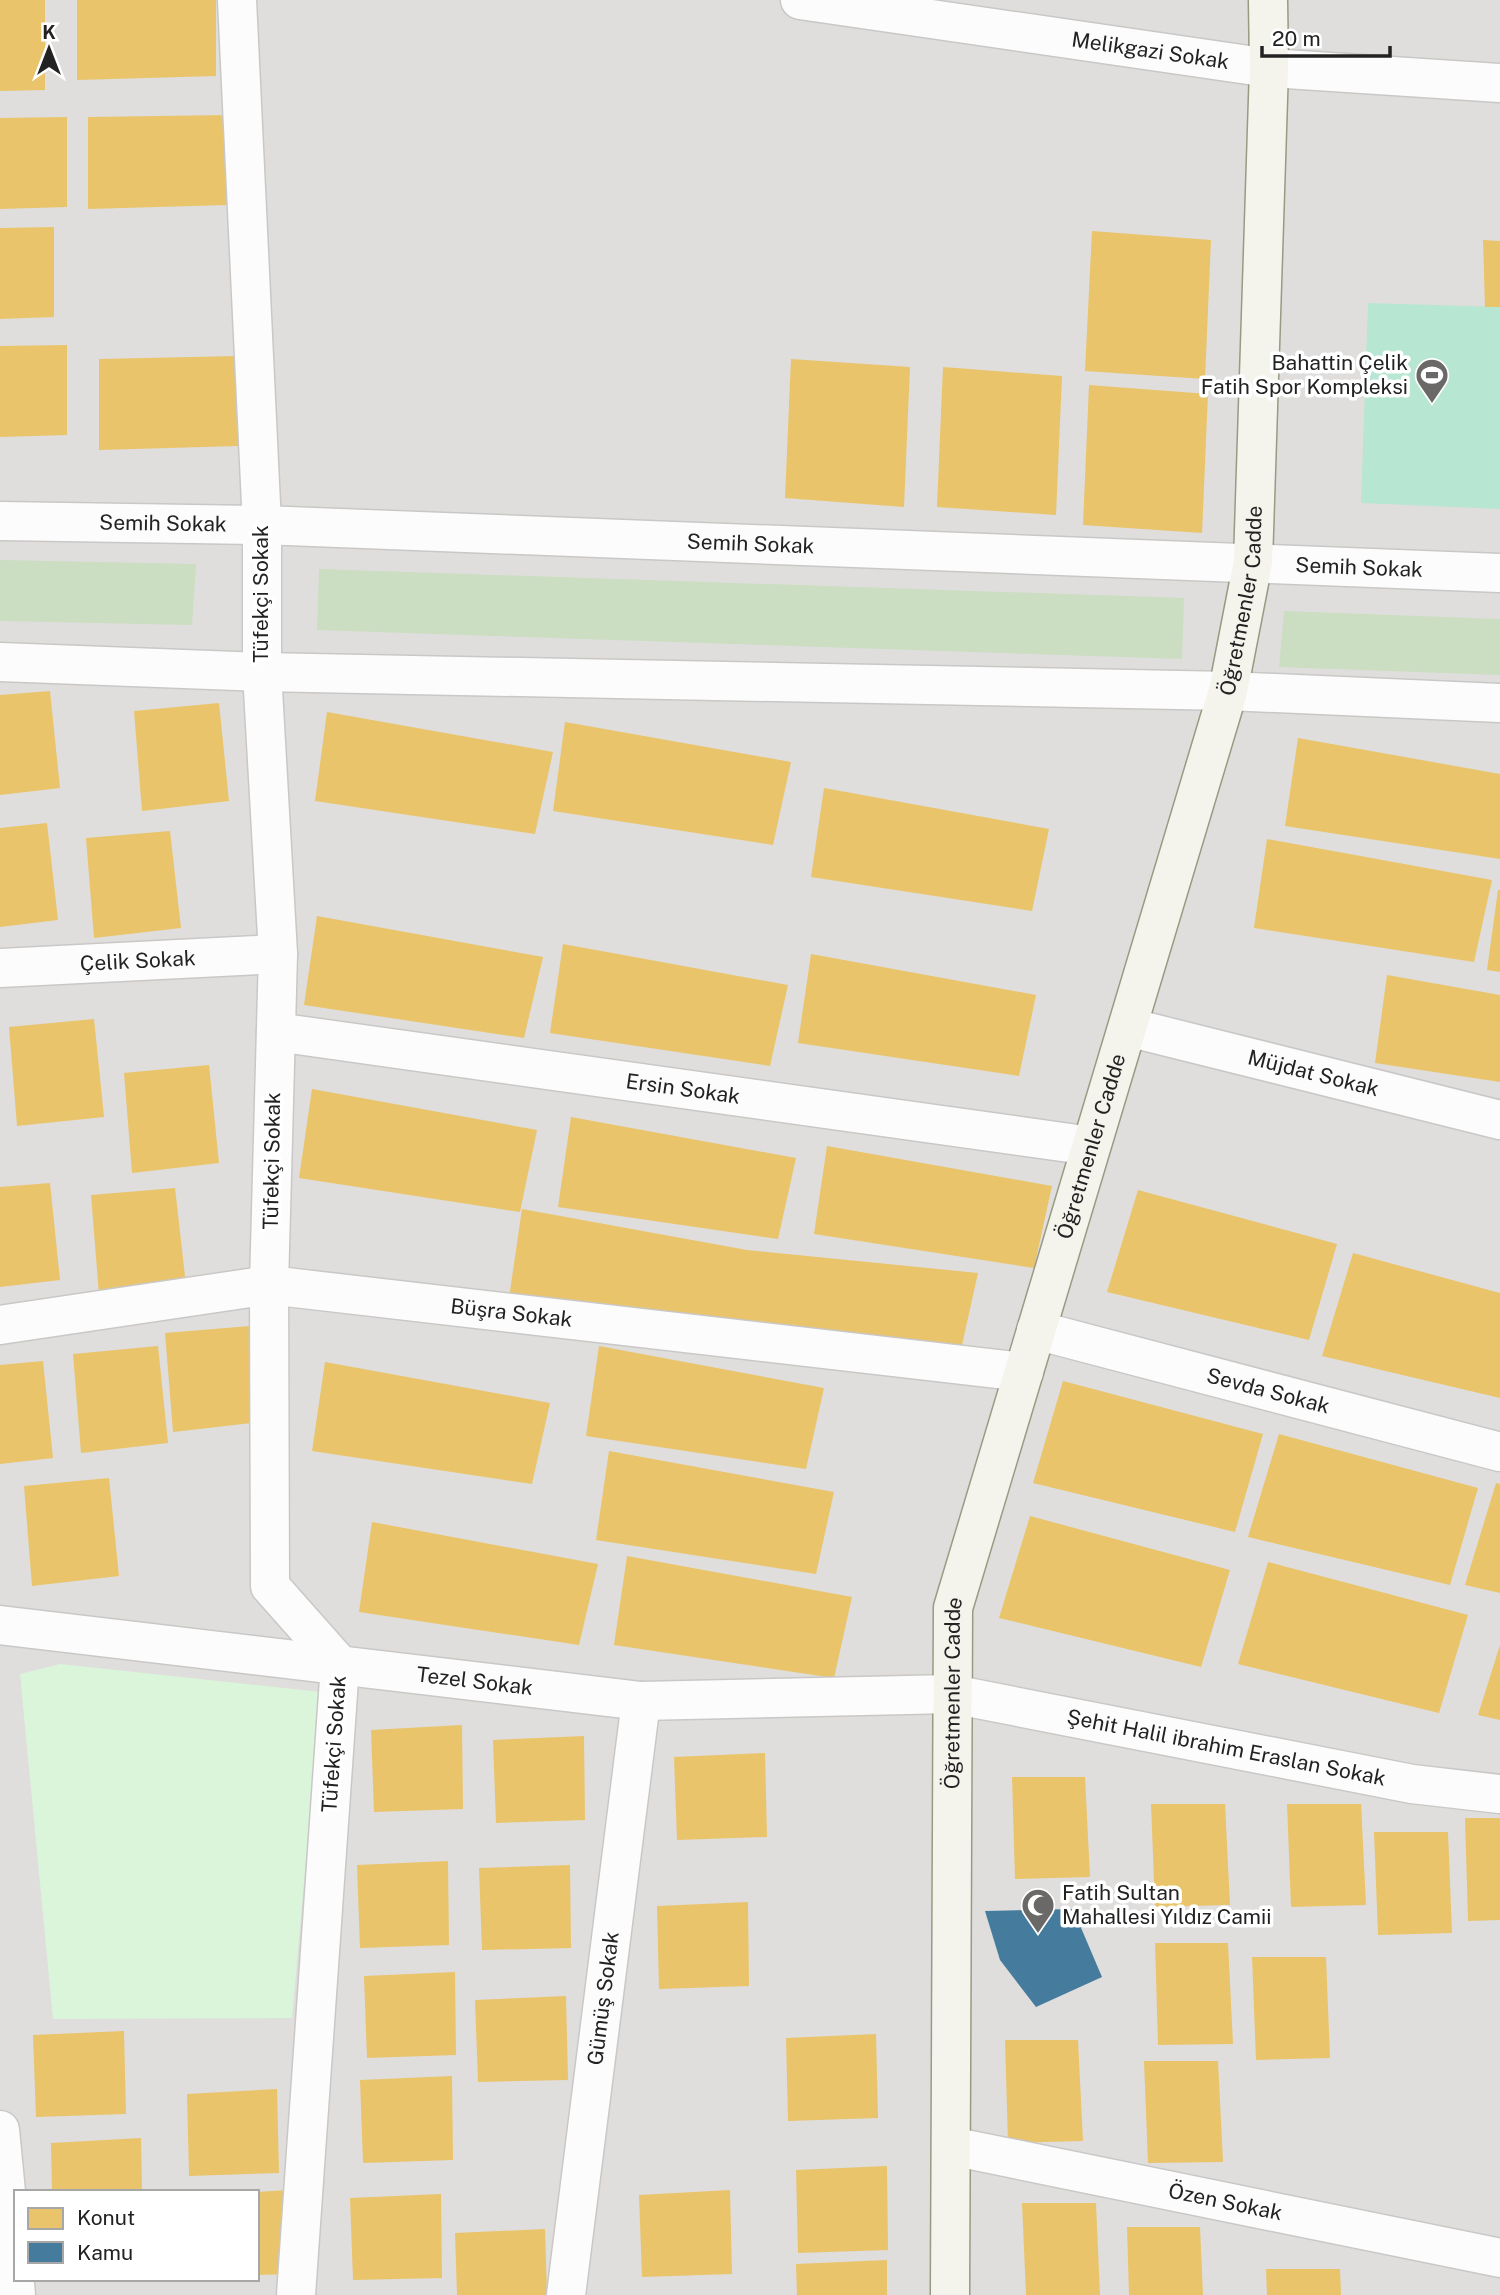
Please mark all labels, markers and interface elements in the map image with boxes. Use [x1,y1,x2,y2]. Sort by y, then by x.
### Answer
north arrow [14,14,84,84]
scale bar [1262,14,1390,58]
text: K [42,21,56,43]
text: 20 m [1272,26,1321,51]
street label: Melikgazi Sokak [1070,27,1231,74]
place label: Bahattin Çelik Fatih Spor Kompleksi [1201,350,1408,399]
sports icon: Bahattin Çelik Fatih Spor Kompleksi [1413,356,1451,405]
street label: Öğretmenler Cadde [1214,505,1267,698]
street label: Semih Sokak [99,510,227,536]
street label: Tüfekçi Sokak [248,525,273,663]
street label: Semih Sokak [686,528,815,558]
street label: Semih Sokak [1295,552,1424,582]
street label: Çelik Sokak [79,945,196,976]
street label: Müjdat Sokak [1245,1044,1382,1101]
street label: Öğretmenler Cadde [1051,1051,1131,1242]
street label: Ersin Sokak [624,1068,742,1109]
street label: Tüfekçi Sokak [258,1092,285,1230]
street label: Büşra Sokak [449,1293,574,1332]
street label: Sevda Sokak [1204,1362,1333,1419]
street label: Öğretmenler Cadde [939,1594,968,1789]
street label: Tezel Sokak [415,1661,535,1700]
street label: Tüfekçi Sokak [316,1674,351,1813]
street label: Şehit Halil ibrahim Eraslan Sokak [1065,1704,1388,1791]
place label: Fatih Sultan Mahallesi Yıldız Camii [1062,1880,1271,1929]
mosque icon: Fatih Sultan Mahallesi Yıldız Camii [1019,1886,1057,1935]
street label: Gümüş Sokak [582,1930,624,2067]
street label: Özen Sokak [1166,2178,1285,2225]
legend [14,2190,259,2281]
text: Konut [77,2205,135,2230]
text: Kamu [77,2240,133,2265]

